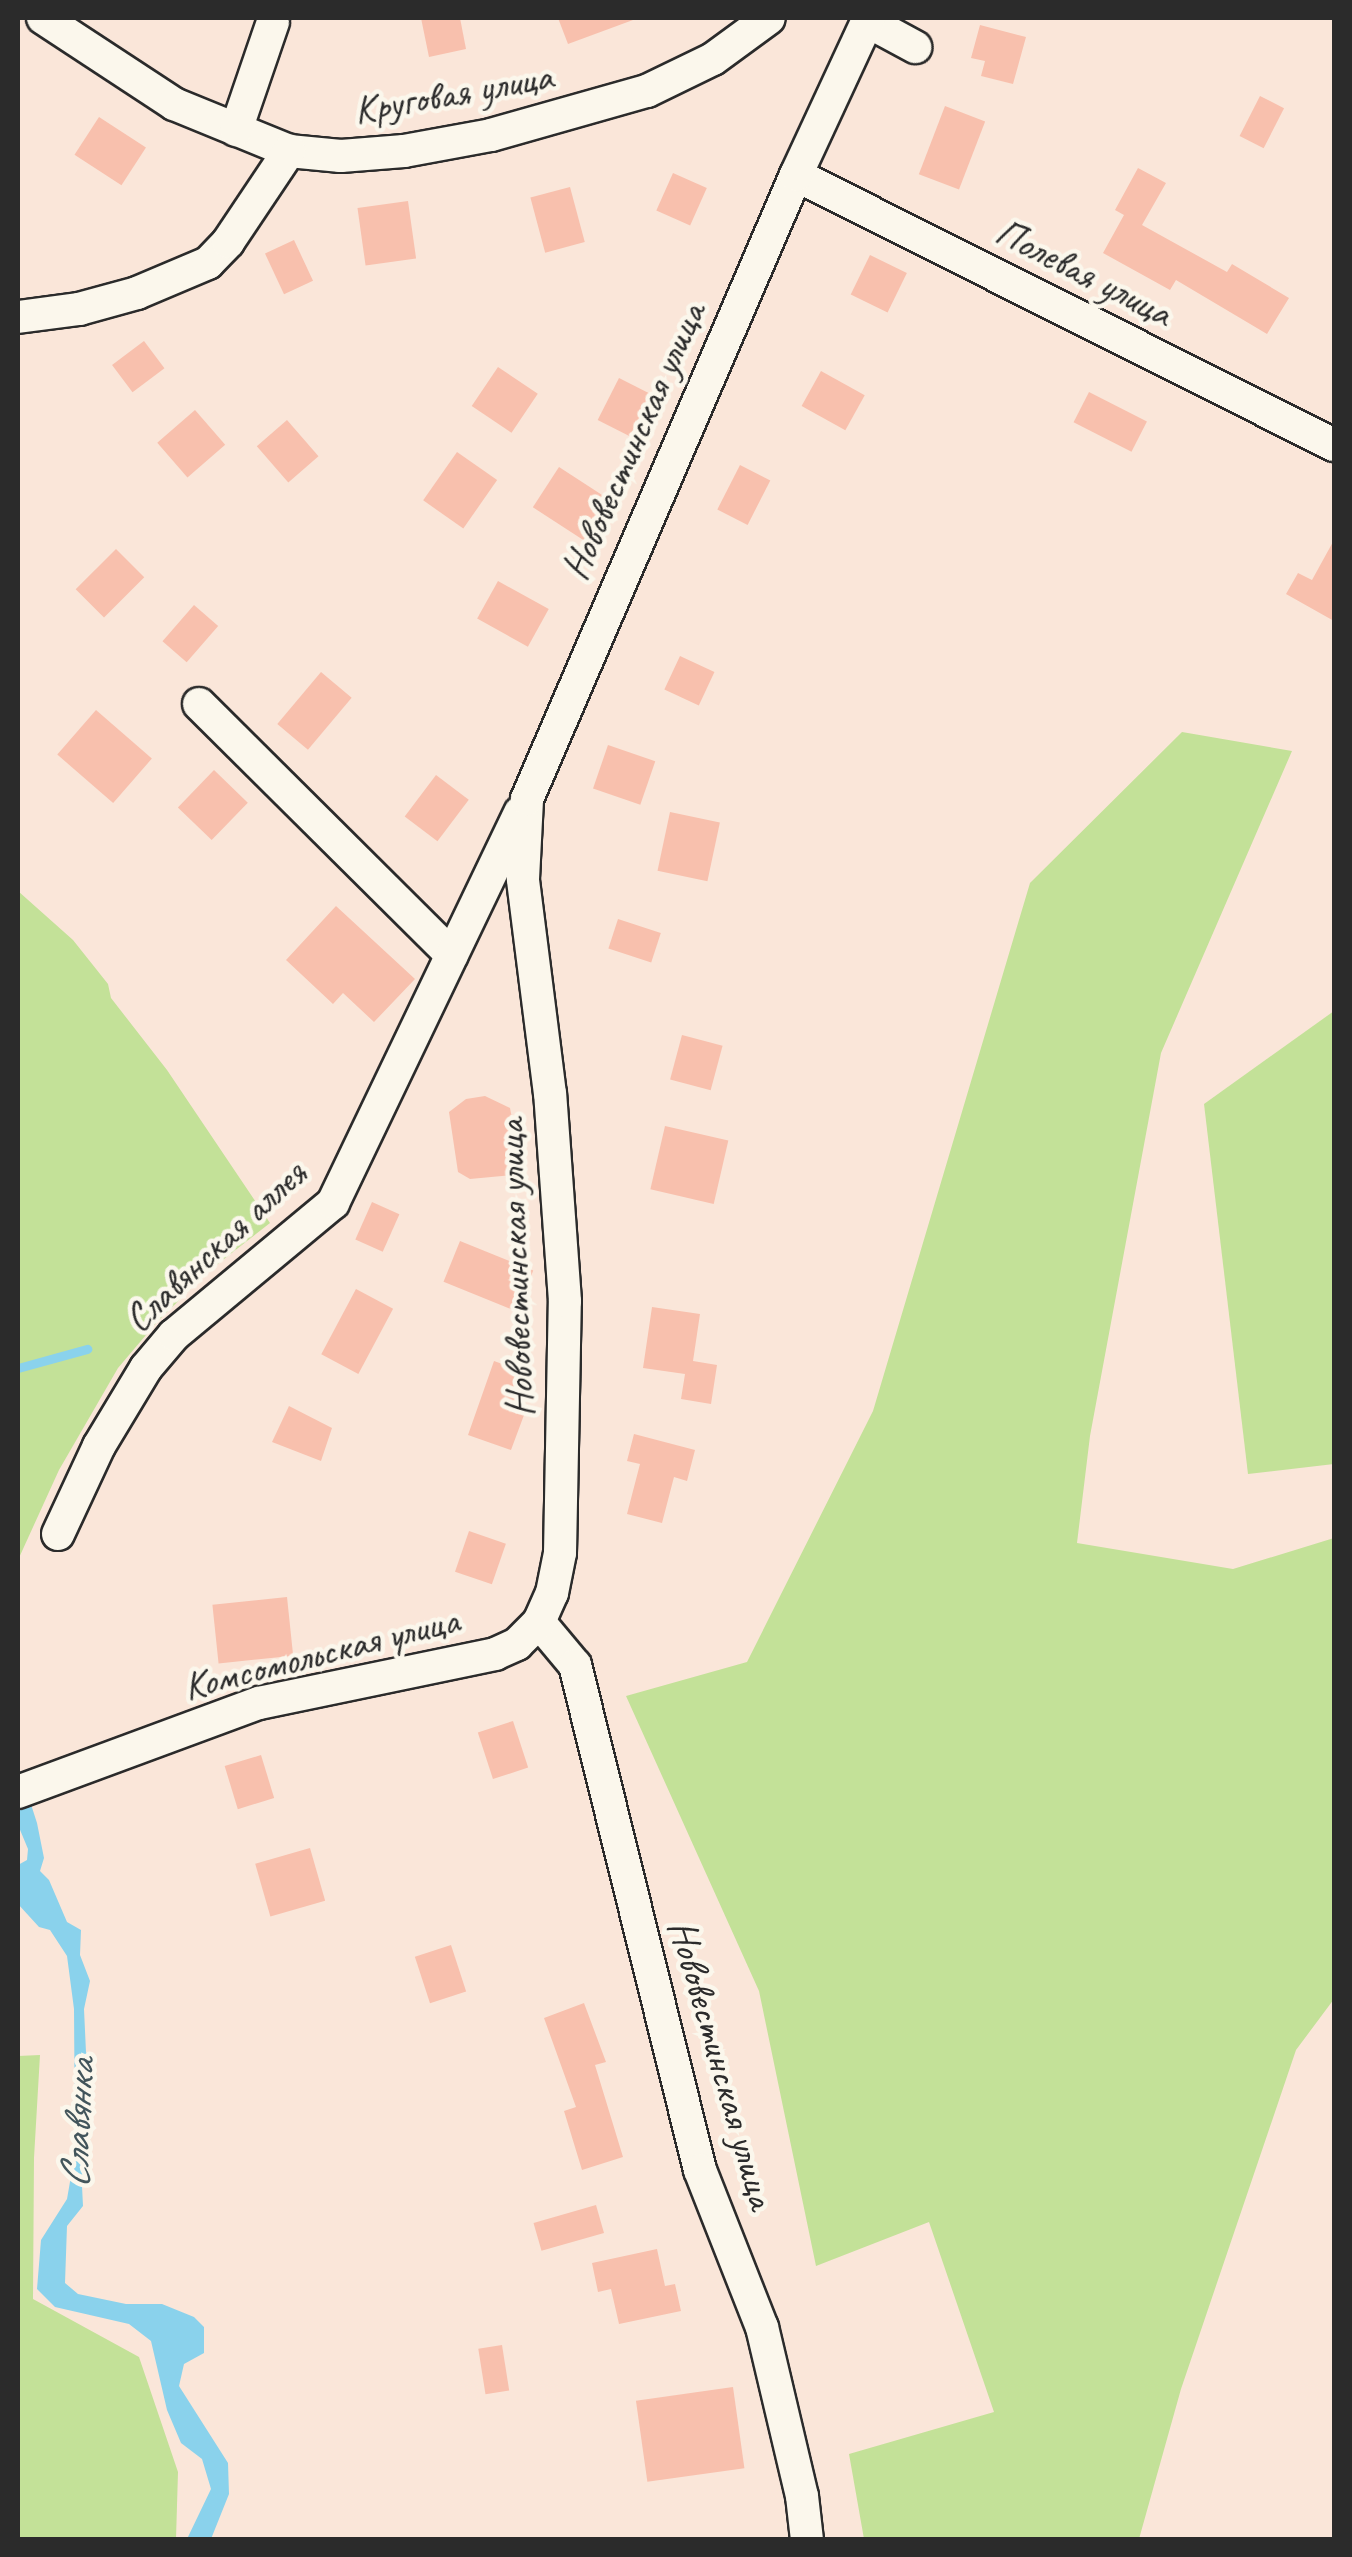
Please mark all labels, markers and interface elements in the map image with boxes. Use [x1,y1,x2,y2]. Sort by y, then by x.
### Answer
street label: Круговая улица [349,52,557,134]
street label: Полевая улица [987,207,1181,337]
street label: Нововестинская улица [550,294,716,588]
street label: Нововестинская улица [486,1118,544,1418]
street label: Славянская аллея [114,1149,316,1343]
street label: Комсомольская улица [176,1595,466,1711]
street label: Нововестинская улица [658,1913,786,2215]
water label: Славянка [49,2058,107,2190]

